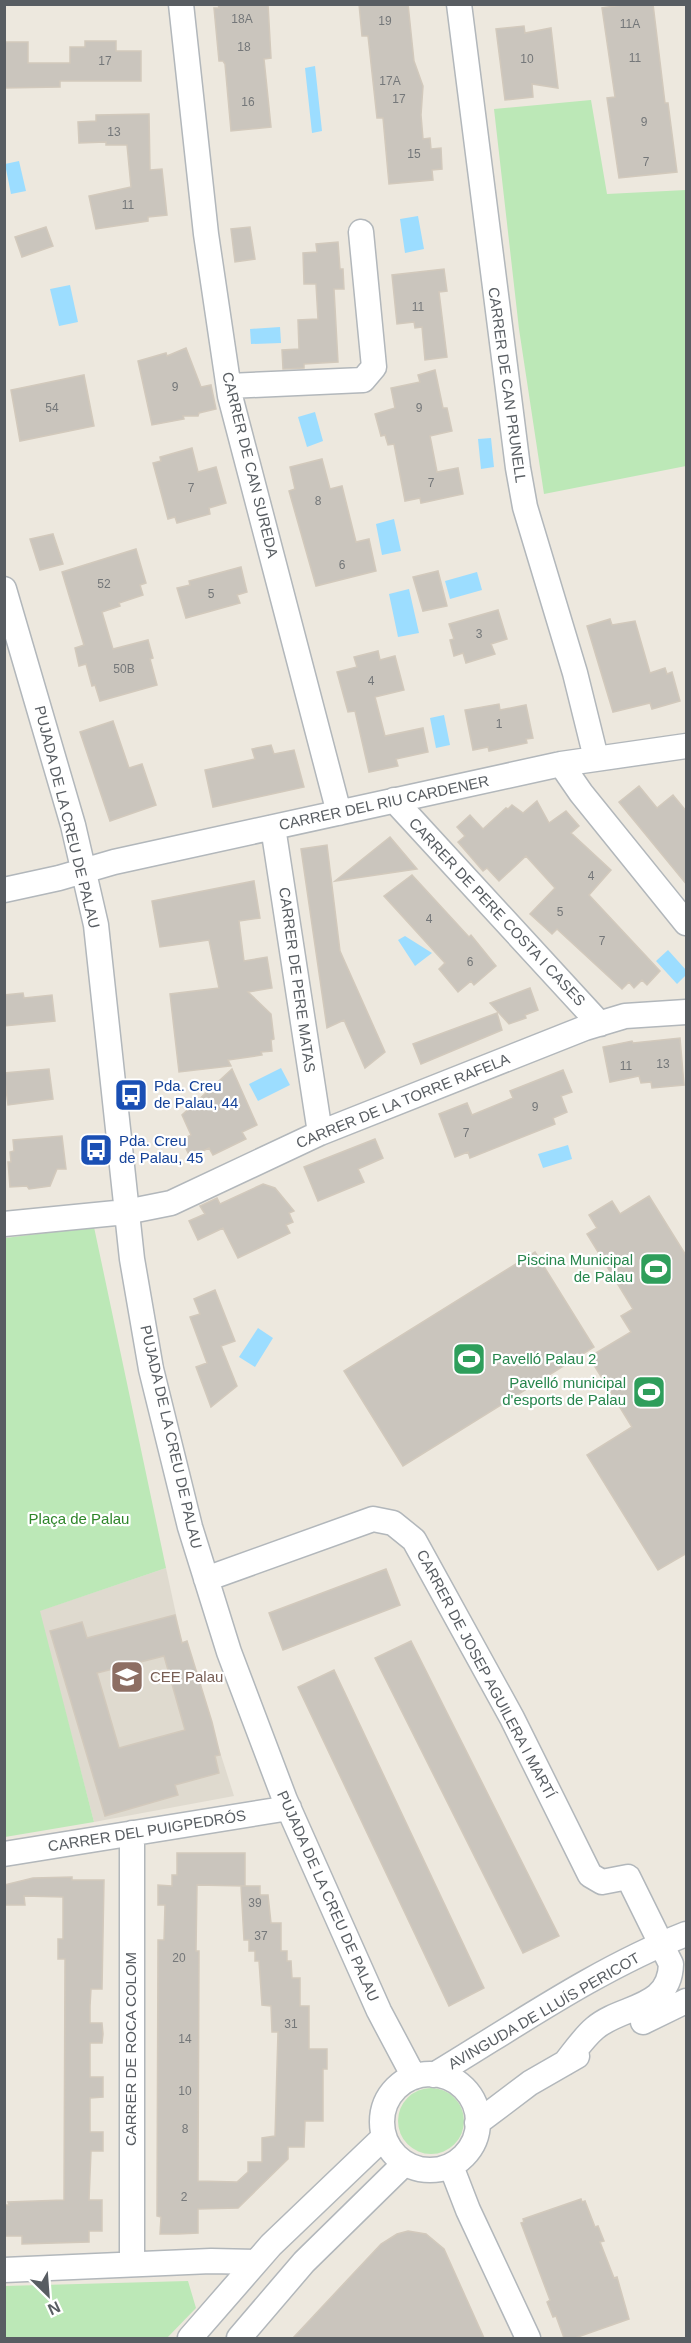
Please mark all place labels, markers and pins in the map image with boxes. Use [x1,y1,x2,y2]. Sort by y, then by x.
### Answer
bus stop icon: Pda. Creu de Palau, 44 [113,1077,149,1113]
place label: Pda. Creu de Palau, 44 [154,1077,238,1111]
bus stop icon: Pda. Creu de Palau, 45 [78,1132,114,1168]
place label: Pda. Creu de Palau, 45 [119,1132,203,1166]
place label: Piscina Municipal de Palau [517,1251,633,1285]
sports icon: Piscina Municipal de Palau [638,1251,674,1287]
sports icon: Pavelló Palau 2 [451,1341,487,1377]
place label: Pavelló Palau 2 [492,1350,596,1367]
place label: Pavelló municipal d'esports de Palau [502,1374,626,1408]
sports icon: Pavelló municipal d'esports de Palau [631,1374,667,1410]
school or university icon: CEE Palau [109,1659,145,1695]
place label: CEE Palau [150,1668,223,1685]

